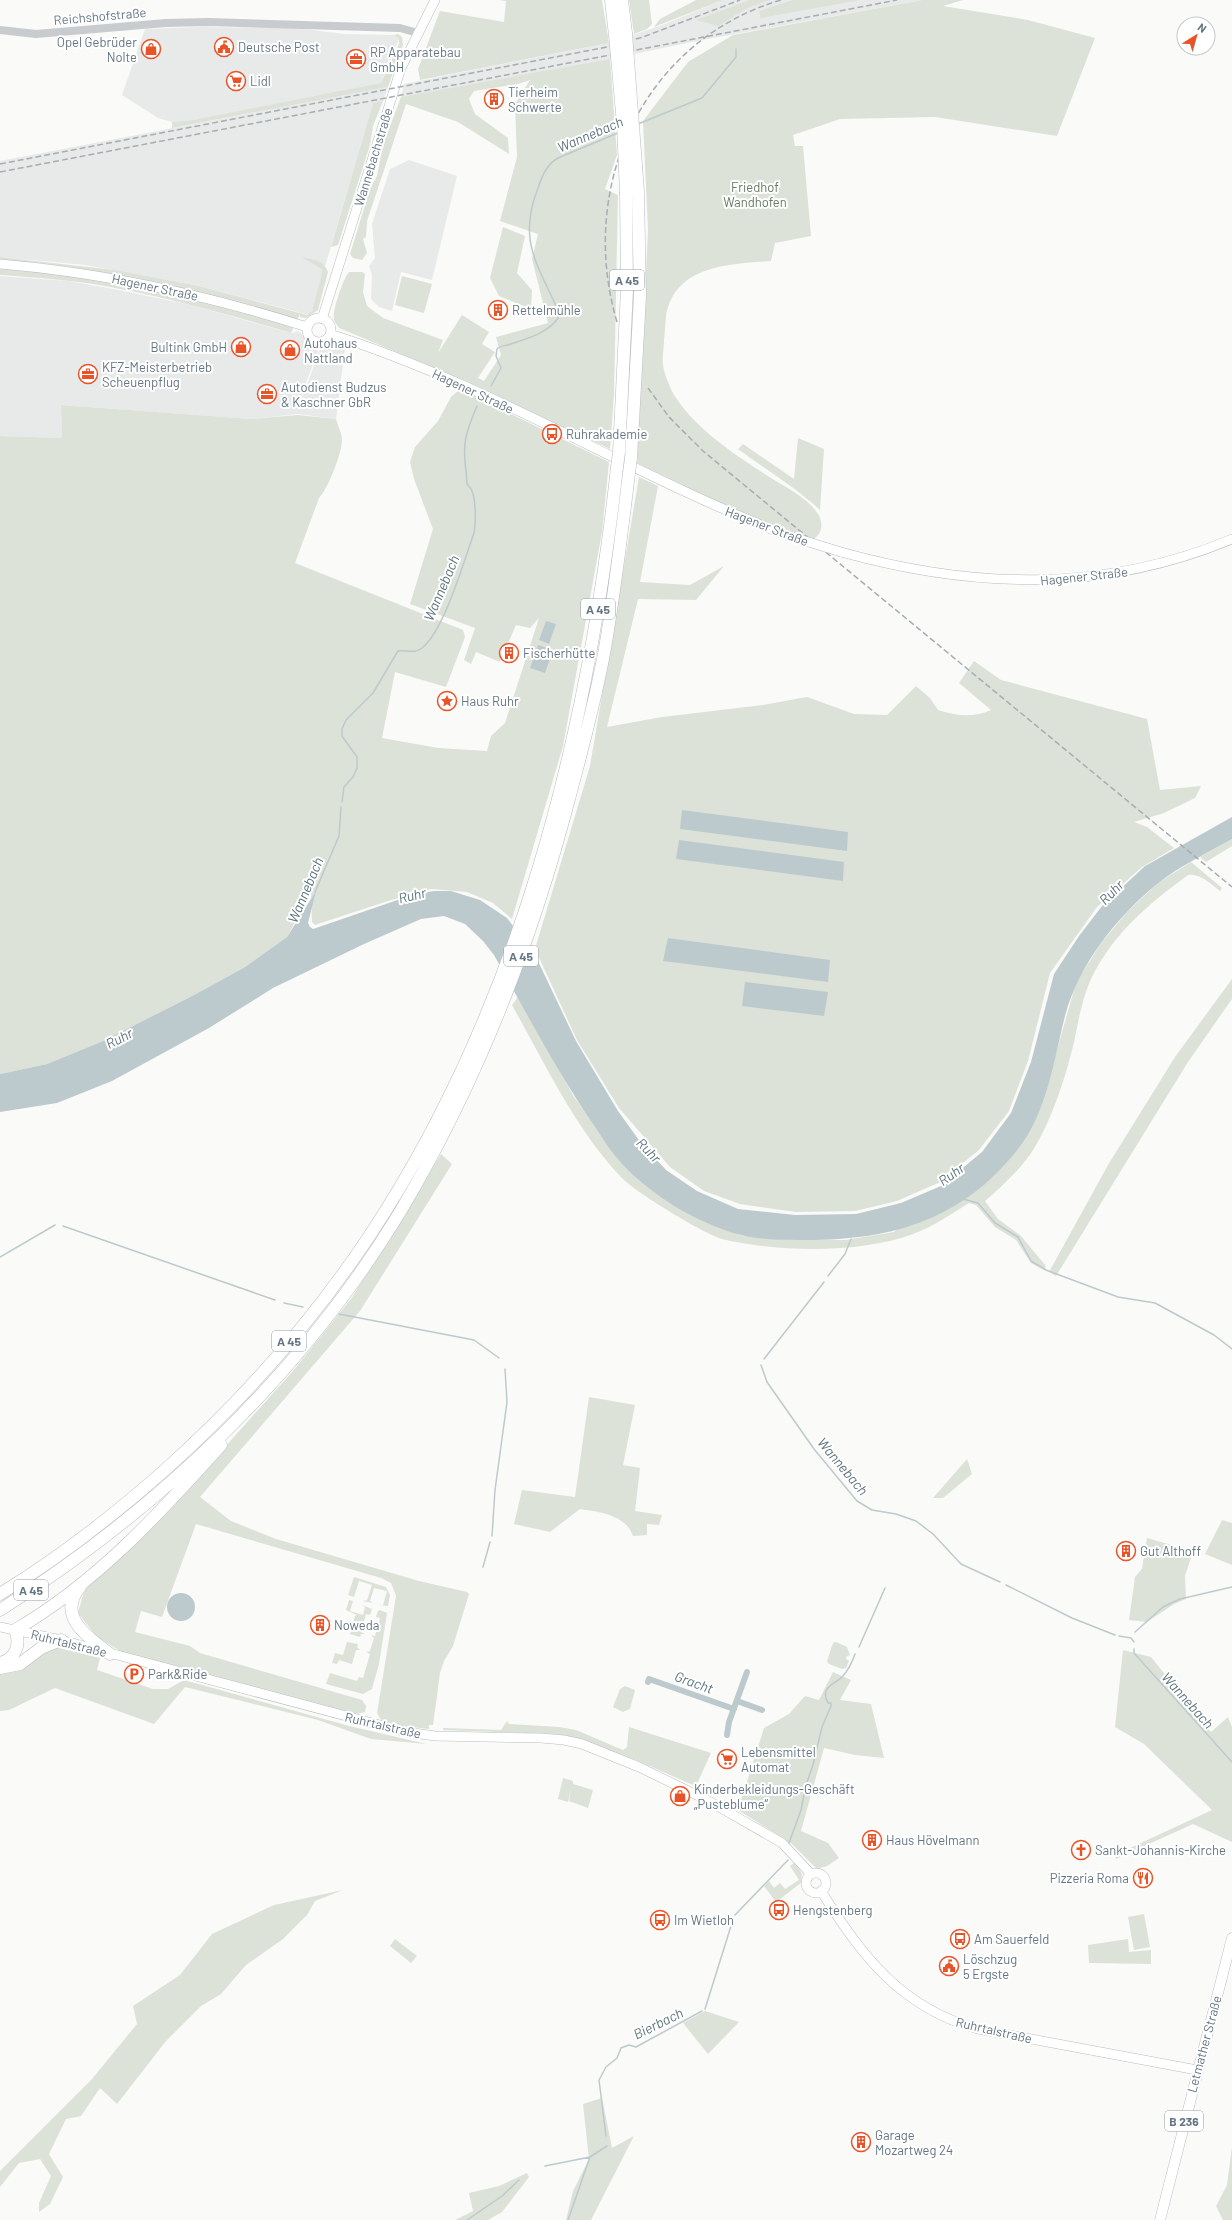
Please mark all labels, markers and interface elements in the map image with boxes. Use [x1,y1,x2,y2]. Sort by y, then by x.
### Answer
street label: Reichshofstraße [53,4,147,28]
north arrow [1176,16,1216,56]
text: N [1195,20,1209,35]
place label: Opel Gebrüder Nolte [57,34,137,65]
public building icon: Deutsche Post [213,36,235,58]
shop icon: Opel Gebrüder Nolte [140,38,162,60]
place label: Deutsche Post [238,39,320,55]
place label: RP Apparatebau GmbH [370,44,461,75]
office icon: RP Apparatebau GmbH [345,48,367,70]
supermarket icon: Lidl [225,70,247,92]
place label: Lidl [250,73,271,89]
place label: Tierheim Schwerte [508,84,562,115]
building icon: Tierheim Schwerte [483,88,505,110]
street label: Wannebachstraße [350,106,396,208]
water label: Wannebach [555,113,625,155]
park label: Friedhof Wandhofen [723,179,787,210]
street label: Hagener Straße [110,270,200,304]
road number: A 45 [610,270,644,290]
building icon: Rettelmühle [487,299,509,321]
place label: Rettelmühle [512,302,581,318]
place label: Autohaus Nattland [304,335,357,366]
shop icon: Bultink GmbH [230,336,252,358]
place label: Bultink GmbH [151,339,227,355]
shop icon: Autohaus Nattland [279,339,301,361]
place label: KFZ-Meisterbetrieb Scheuenpflug [102,359,212,390]
office icon: KFZ-Meisterbetrieb Scheuenpflug [77,363,99,385]
street label: Hagener Straße [430,365,516,417]
place label: Autodienst Budzus & Kaschner GbR [281,379,386,410]
office icon: Autodienst Budzus & Kaschner GbR [256,383,278,405]
bus stop icon: Ruhrakademie [541,423,563,445]
place label: Ruhrakademie [566,426,647,442]
street label: Hagener Straße [723,503,811,549]
water label: Wannebach [420,553,462,623]
street label: Hagener Straße [1039,563,1129,589]
road number: A 45 [581,599,615,619]
building icon: Fischerhütte [498,642,520,664]
place label: Fischerhütte [523,645,596,661]
place icon: Haus Ruhr [436,690,458,712]
place label: Haus Ruhr [461,693,519,709]
water label: Wannebach [284,855,326,925]
water label: Ruhr [1095,875,1128,908]
water label: Ruhr [397,883,429,906]
road number: A 45 [504,946,538,966]
water label: Ruhr [103,1024,136,1052]
water label: Ruhr [633,1134,666,1167]
water label: Ruhr [935,1158,968,1189]
road number: A 45 [272,1331,306,1351]
water label: Wannebach [814,1434,872,1498]
building icon: Gut Althoff [1115,1540,1137,1562]
place label: Gut Althoff [1140,1543,1201,1559]
road number: A 45 [14,1580,48,1600]
building icon: Noweda [309,1614,331,1636]
place label: Noweda [334,1617,379,1633]
street label: Ruhrtalstraße [29,1626,109,1660]
parking icon: Park&Ride [123,1663,145,1685]
place label: Park&Ride [148,1666,207,1682]
water label: Gracht [672,1667,716,1697]
water label: Wannebach [1158,1668,1218,1732]
street label: Ruhrtalstraße [343,1708,423,1742]
place label: Lebensmittel Automat [741,1744,816,1775]
supermarket icon: Lebensmittel Automat [716,1748,738,1770]
place label: Kinderbekleidungs-Geschäft „Pusteblume“ [694,1781,855,1812]
shop icon: Kinderbekleidungs-Geschäft „Pusteblume“ [669,1785,691,1807]
building icon: Haus Hövelmann [861,1829,883,1851]
place label: Haus Hövelmann [886,1832,979,1848]
church icon: Sankt-Johannis-Kirche [1070,1839,1092,1861]
place label: Sankt-Johannis-Kirche [1095,1842,1226,1858]
restaurant icon: Pizzeria Roma [1132,1867,1154,1889]
place label: Pizzeria Roma [1050,1870,1129,1886]
bus stop icon: Hengstenberg [768,1899,790,1921]
place label: Hengstenberg [793,1902,873,1918]
bus stop icon: Im Wietloh [649,1909,671,1931]
place label: Im Wietloh [674,1912,734,1928]
bus stop icon: Am Sauerfeld [949,1928,971,1950]
place label: Am Sauerfeld [974,1931,1049,1947]
place label: Löschzug 5 Ergste [963,1951,1017,1982]
public building icon: Löschzug 5 Ergste [938,1955,960,1977]
street label: Letmather Straße [1183,1994,1225,2094]
water label: Bierbach [630,2004,686,2042]
street label: Ruhrtalstraße [954,2013,1034,2047]
road number: B 236 [1165,2111,1203,2131]
place label: Garage Mozartweg 24 [875,2127,953,2158]
building icon: Garage Mozartweg 24 [850,2131,872,2153]

